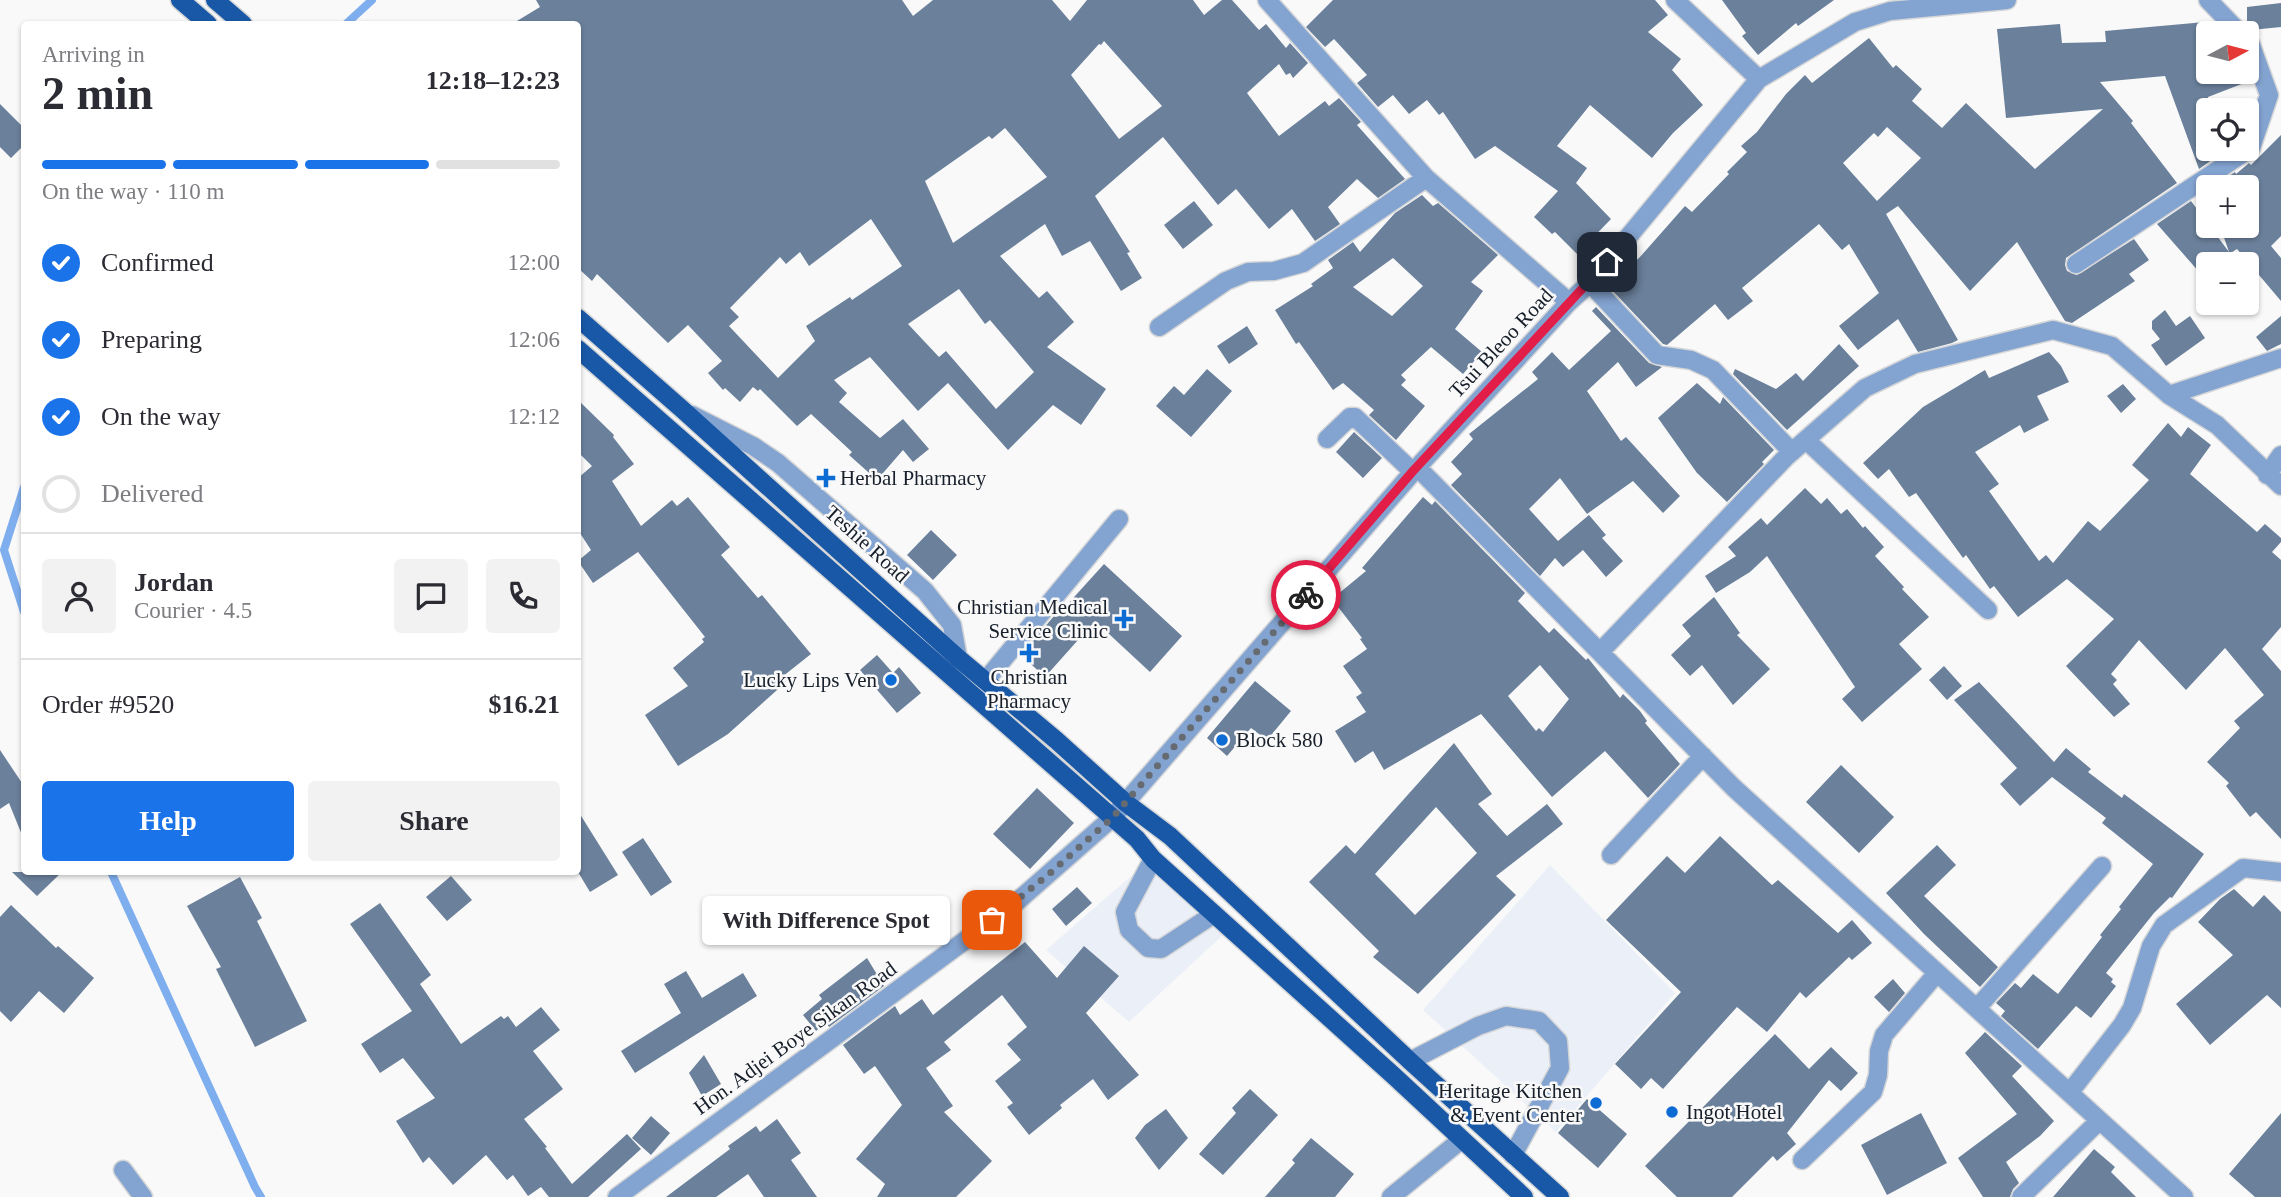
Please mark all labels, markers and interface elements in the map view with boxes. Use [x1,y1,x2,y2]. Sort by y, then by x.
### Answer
north arrow [2196,21,2259,84]
map controls [2196,21,2259,315]
text: Arriving in [42,42,145,67]
text: 12:18–12:23 [426,66,560,95]
text: 2 min [42,68,153,119]
button: locate [2196,98,2259,161]
button: + [2196,175,2259,238]
text: On the way · 110 m [42,179,224,204]
pin [1577,232,1637,292]
icon: home [1588,243,1626,281]
icon: check [42,244,80,282]
text: Confirmed [101,248,214,277]
text: 12:00 [508,250,560,275]
button: − [2196,252,2259,315]
street label: Tsui Bleoo Road [1444,283,1558,403]
icon: check [42,321,80,359]
text: Preparing [101,325,202,354]
text: 12:06 [508,327,560,352]
icon: check [42,398,80,436]
text: On the way [101,402,221,431]
text: 12:12 [508,404,560,429]
place label: Herbal Pharmacy [840,466,987,490]
marker: Herbal Pharmacy [818,470,834,486]
text: Delivered [101,479,204,508]
street label: Teshie Road [820,500,914,588]
button: person [42,559,116,633]
button: chat [394,559,468,633]
button: phone [486,559,560,633]
courier [1271,560,1341,630]
text: Jordan [134,568,213,597]
icon: bike [1287,576,1325,614]
place label: Christian Medical Service Clinic [957,595,1108,643]
text: Courier · 4.5 [134,598,252,623]
marker: Christian Medical Service Clinic [1114,609,1134,629]
marker: Christian Pharmacy [1021,645,1037,661]
place label: Christian Pharmacy [987,665,1071,713]
place label: Lucky Lips Ven [743,668,877,692]
marker: Lucky Lips Ven [883,672,899,688]
text: Order #9520 [42,690,174,719]
text: $16.21 [489,690,560,719]
place label: Block 580 [1236,728,1323,752]
marker: Block 580 [1214,732,1230,748]
button: Help [42,781,294,861]
button: Share [308,781,560,861]
pin [962,890,1022,950]
callout: With Difference Spot [702,895,950,944]
icon: bag [973,901,1011,939]
text: With Difference Spot [722,908,930,933]
street label: Hon. Adjei Boye Sikan Road [689,956,901,1120]
place label: Heritage Kitchen & Event Center [1438,1079,1582,1127]
marker: Heritage Kitchen & Event Center [1588,1095,1604,1111]
place label: Ingot Hotel [1686,1100,1782,1124]
marker: Ingot Hotel [1664,1104,1680,1120]

